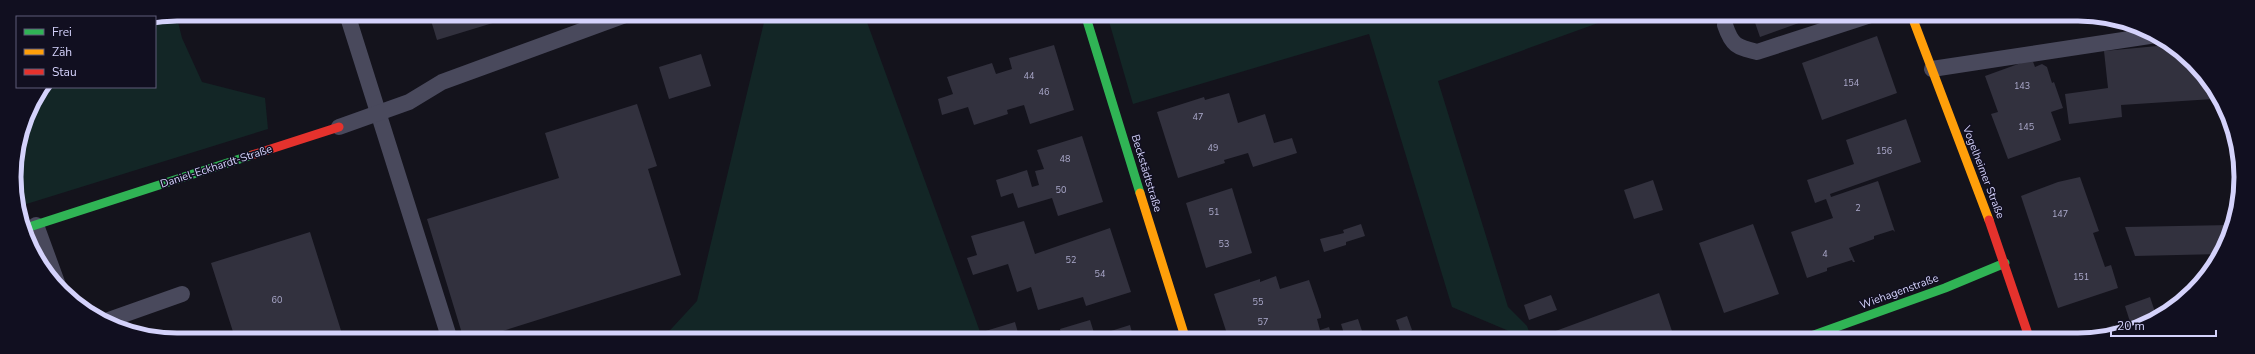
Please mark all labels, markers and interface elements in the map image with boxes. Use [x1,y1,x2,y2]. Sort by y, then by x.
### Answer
legend [16,16,156,88]
text: Frei [52,24,72,40]
text: Zäh [52,44,72,60]
text: Stau [52,64,77,80]
house number: 44 [1024,70,1035,82]
house number: 154 [1843,77,1860,89]
house number: 143 [2014,80,2030,92]
house number: 46 [1039,86,1049,98]
house number: 47 [1193,111,1203,123]
house number: 145 [2018,121,2034,133]
street label: Vogelheimer Straße [1959,123,2008,221]
street label: Beckstädtstraße [1128,133,1165,214]
street label: Daniel-Eckhardt-Straße [158,141,274,192]
house number: 49 [1208,142,1218,154]
house number: 156 [1876,145,1892,157]
house number: 48 [1060,153,1070,165]
house number: 50 [1056,184,1066,196]
house number: 2 [1855,202,1861,214]
house number: 51 [1209,206,1219,218]
house number: 147 [2052,208,2068,220]
house number: 53 [1219,238,1229,250]
house number: 4 [1822,248,1828,260]
house number: 52 [1066,254,1076,266]
house number: 54 [1095,268,1106,280]
street label: Wiehagenstraße [1858,270,1941,313]
house number: 151 [2073,271,2089,283]
house number: 60 [272,294,282,306]
house number: 55 [1253,296,1263,308]
scale bar [2111,312,2216,338]
house number: 57 [1258,316,1268,328]
text: 20 m [2117,318,2145,334]

